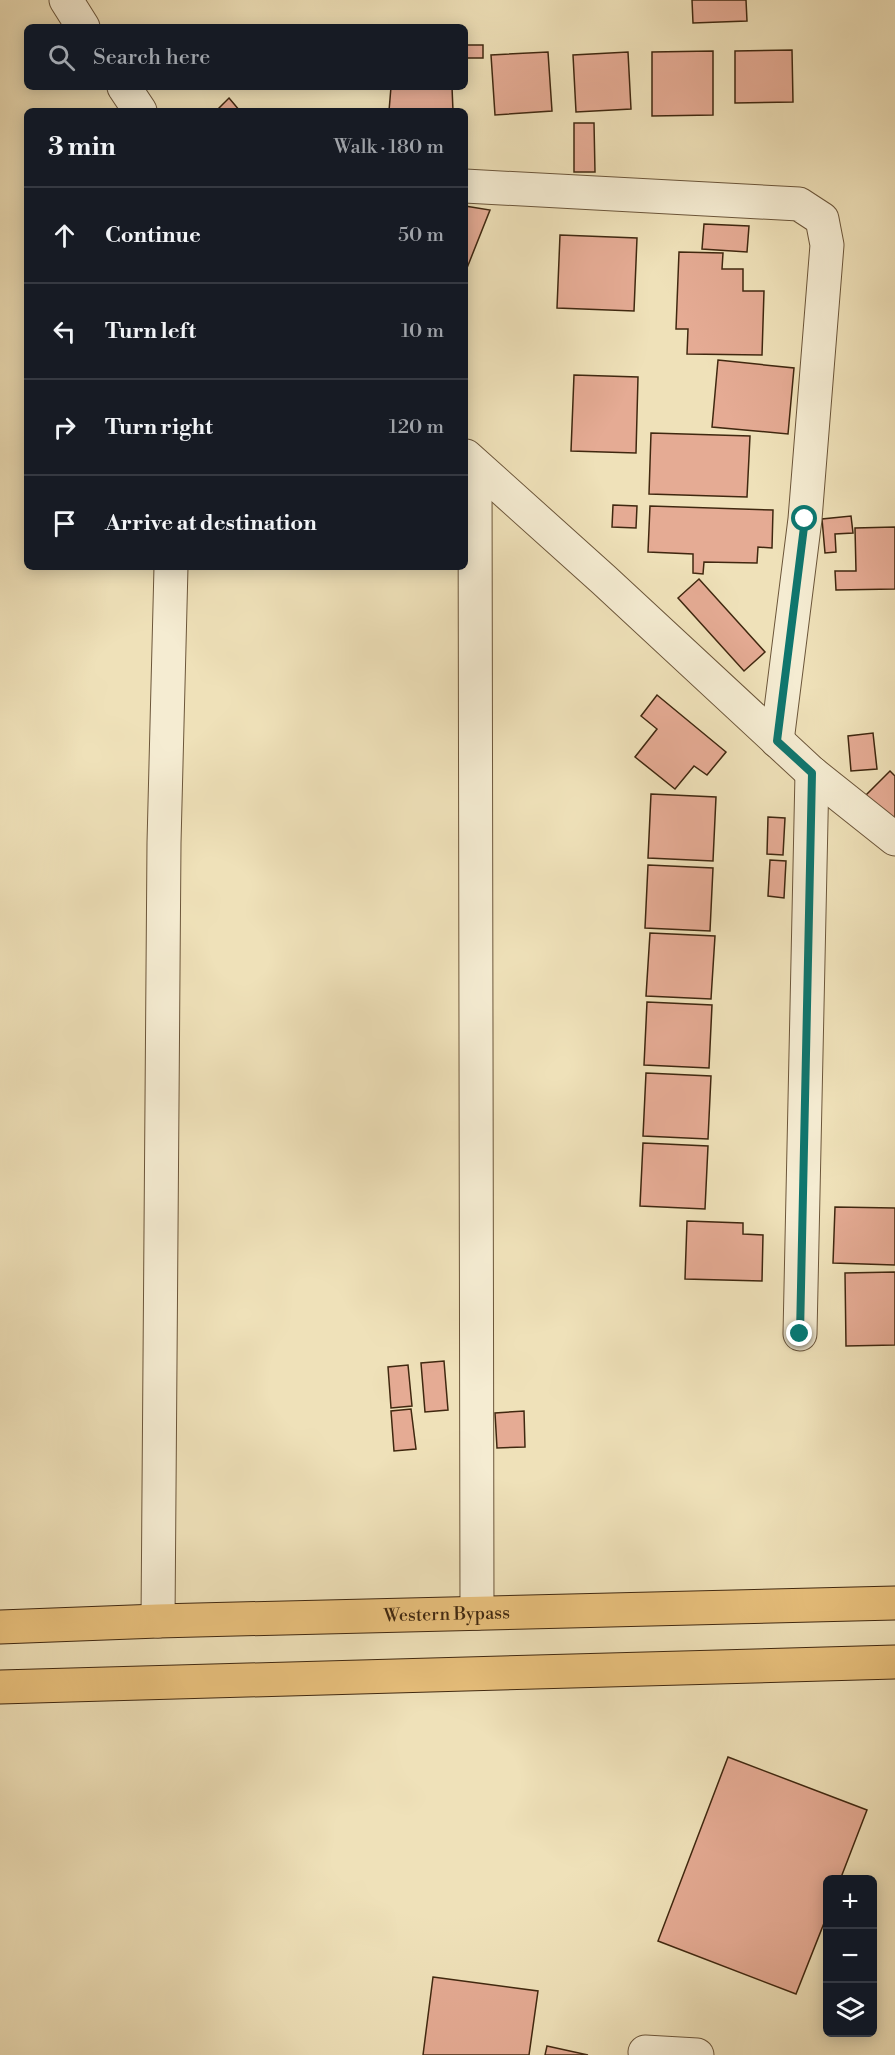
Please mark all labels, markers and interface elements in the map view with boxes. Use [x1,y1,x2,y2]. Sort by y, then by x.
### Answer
search box [24,24,468,90]
icon: search [45,41,78,74]
text: Search here [93,44,210,71]
text: 3 min [48,131,116,163]
text: Walk · 180 m [334,135,444,160]
icon: ahead [48,219,81,252]
text: Continue [105,222,201,249]
text: 50 m [398,223,444,248]
icon: left [48,315,81,348]
text: Turn left [105,318,196,345]
text: 10 m [401,319,444,344]
icon: right [48,411,81,444]
text: Turn right [105,414,213,441]
text: 120 m [389,415,444,440]
route start [791,505,817,531]
icon: arrive [48,507,81,540]
text: Arrive at destination [105,510,317,537]
route end [786,1320,812,1346]
street label: Western Bypass [382,1601,510,1627]
map controls [823,1875,877,2037]
button: + [823,1875,877,1929]
button: − [823,1929,877,1983]
button: layers [823,1983,877,2037]

